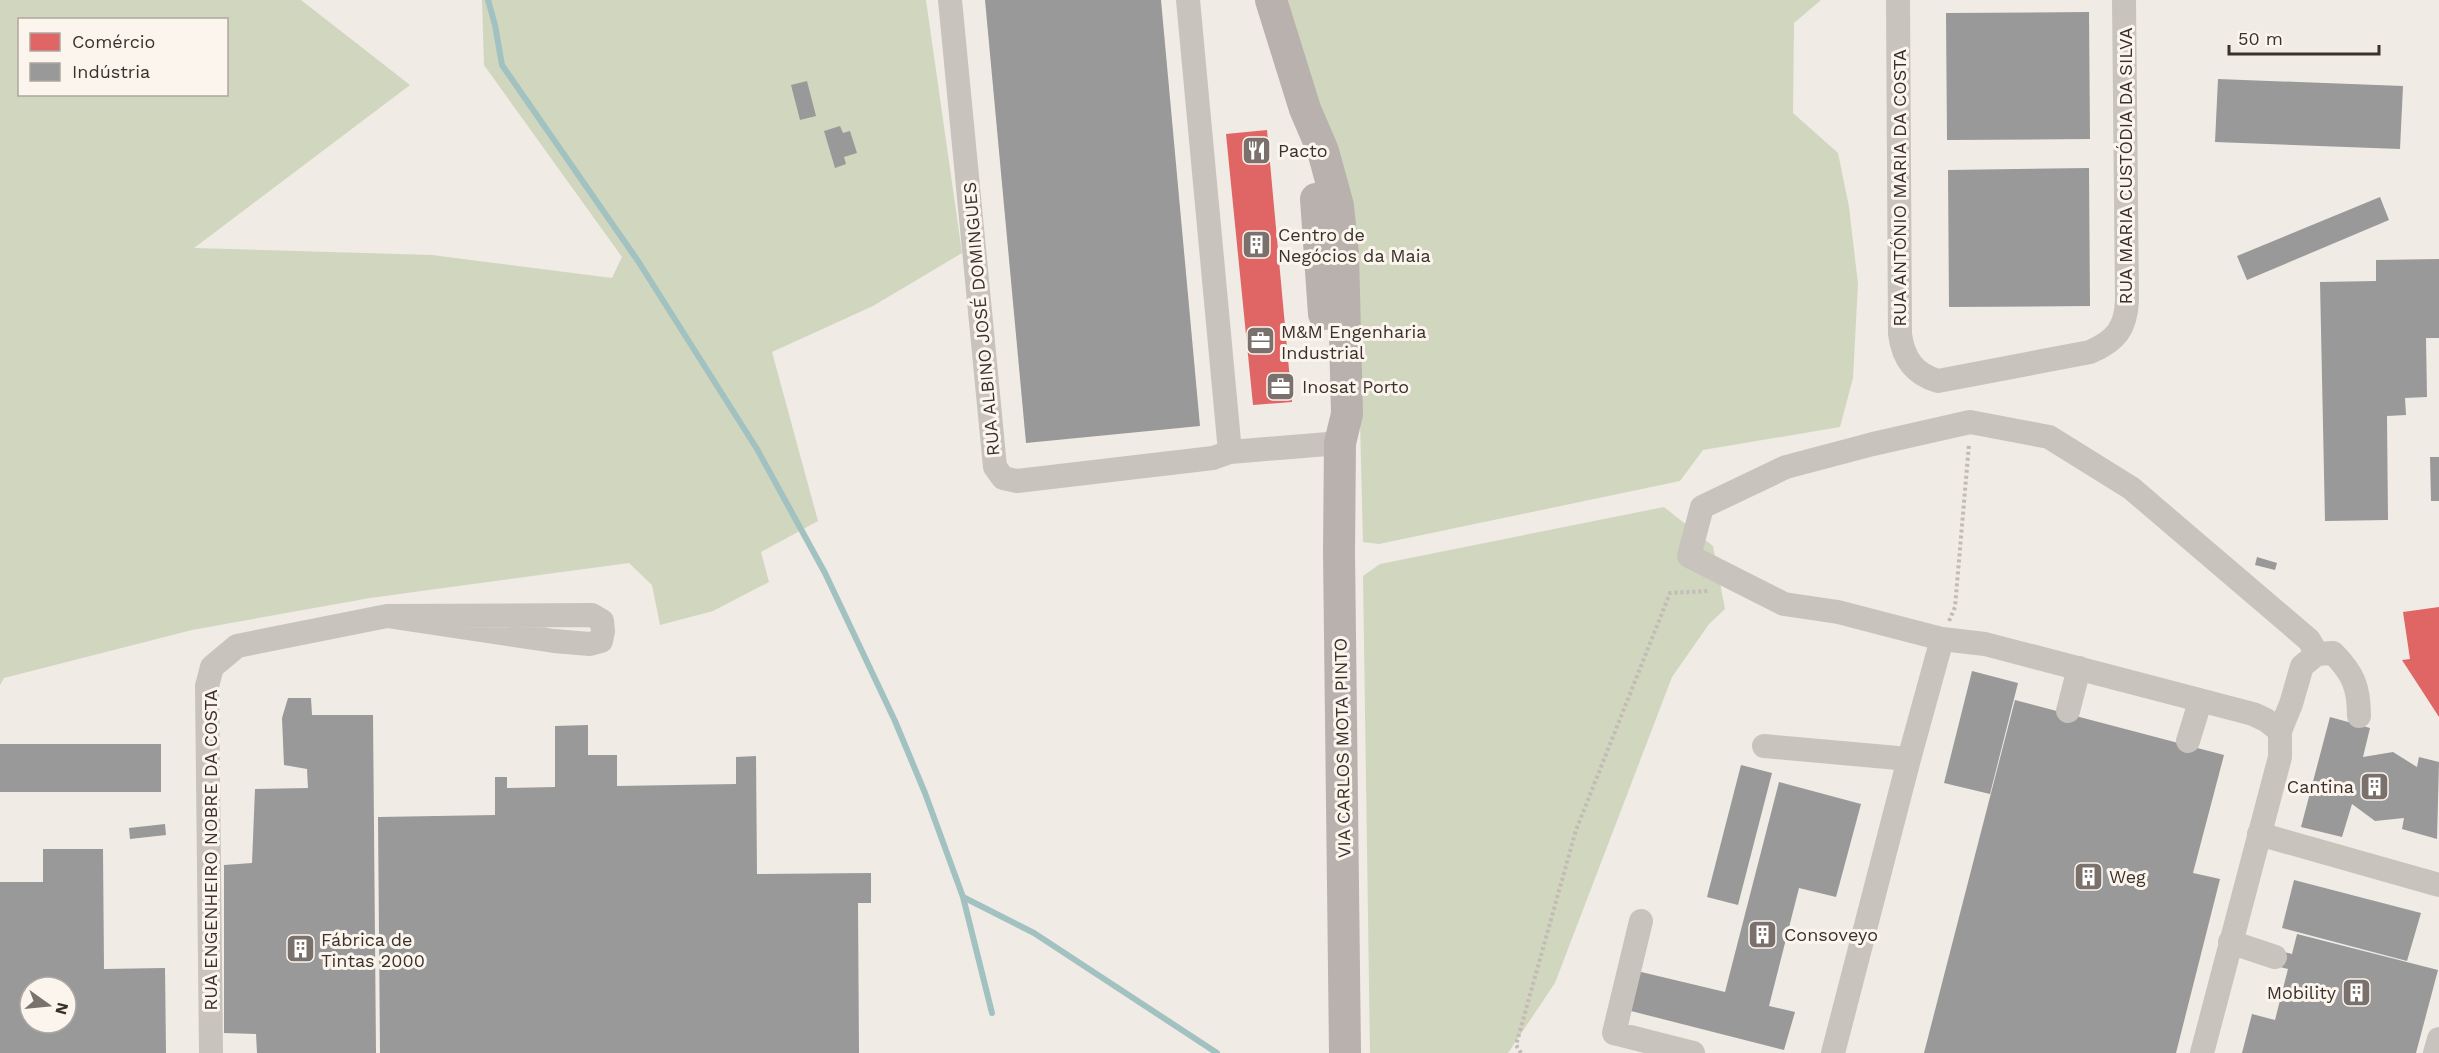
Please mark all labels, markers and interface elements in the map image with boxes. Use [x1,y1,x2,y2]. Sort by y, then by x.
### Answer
legend [18,18,228,96]
scale bar [2229,18,2379,56]
street label: RUA MARIA CUSTÓDIA DA SILVA [2115,27,2136,305]
text: 50 m [2238,28,2283,49]
text: Comércio [72,31,155,52]
street label: RUA ANTÓNIO MARIA DA COSTA [1889,49,1910,327]
text: Indústria [72,61,150,82]
restaurant icon: Pacto [1241,134,1273,166]
place label: Pacto [1278,140,1328,161]
street label: RUA ALBINO JOSÉ DOMINGUES [959,181,1003,457]
place label: Centro de Negócios da Maia [1278,224,1431,266]
building icon: Centro de Negócios da Maia [1241,228,1273,260]
place label: M&M Engenharia Industrial [1281,321,1426,363]
office icon: M&M Engenharia Industrial [1244,325,1276,357]
office icon: Inosat Porto [1265,370,1297,402]
place label: Inosat Porto [1302,376,1409,397]
street label: VIA CARLOS MOTA PINTO [1330,638,1354,858]
street label: RUA ENGENHEIRO NOBRE DA COSTA [200,689,221,1011]
building icon: Cantina [2359,770,2391,802]
place label: Cantina [2287,776,2354,797]
building icon: Weg [2072,860,2104,892]
place label: Weg [2109,866,2146,887]
building icon: Consoveyo [1747,918,1779,950]
place label: Consoveyo [1784,924,1878,945]
place label: Fábrica de Tintas 2000 [321,929,425,971]
building icon: Fábrica de Tintas 2000 [284,933,316,965]
north arrow [18,975,78,1035]
building icon: Mobility [2341,976,2373,1008]
place label: Mobility [2267,982,2337,1003]
text: N [51,1001,73,1017]

